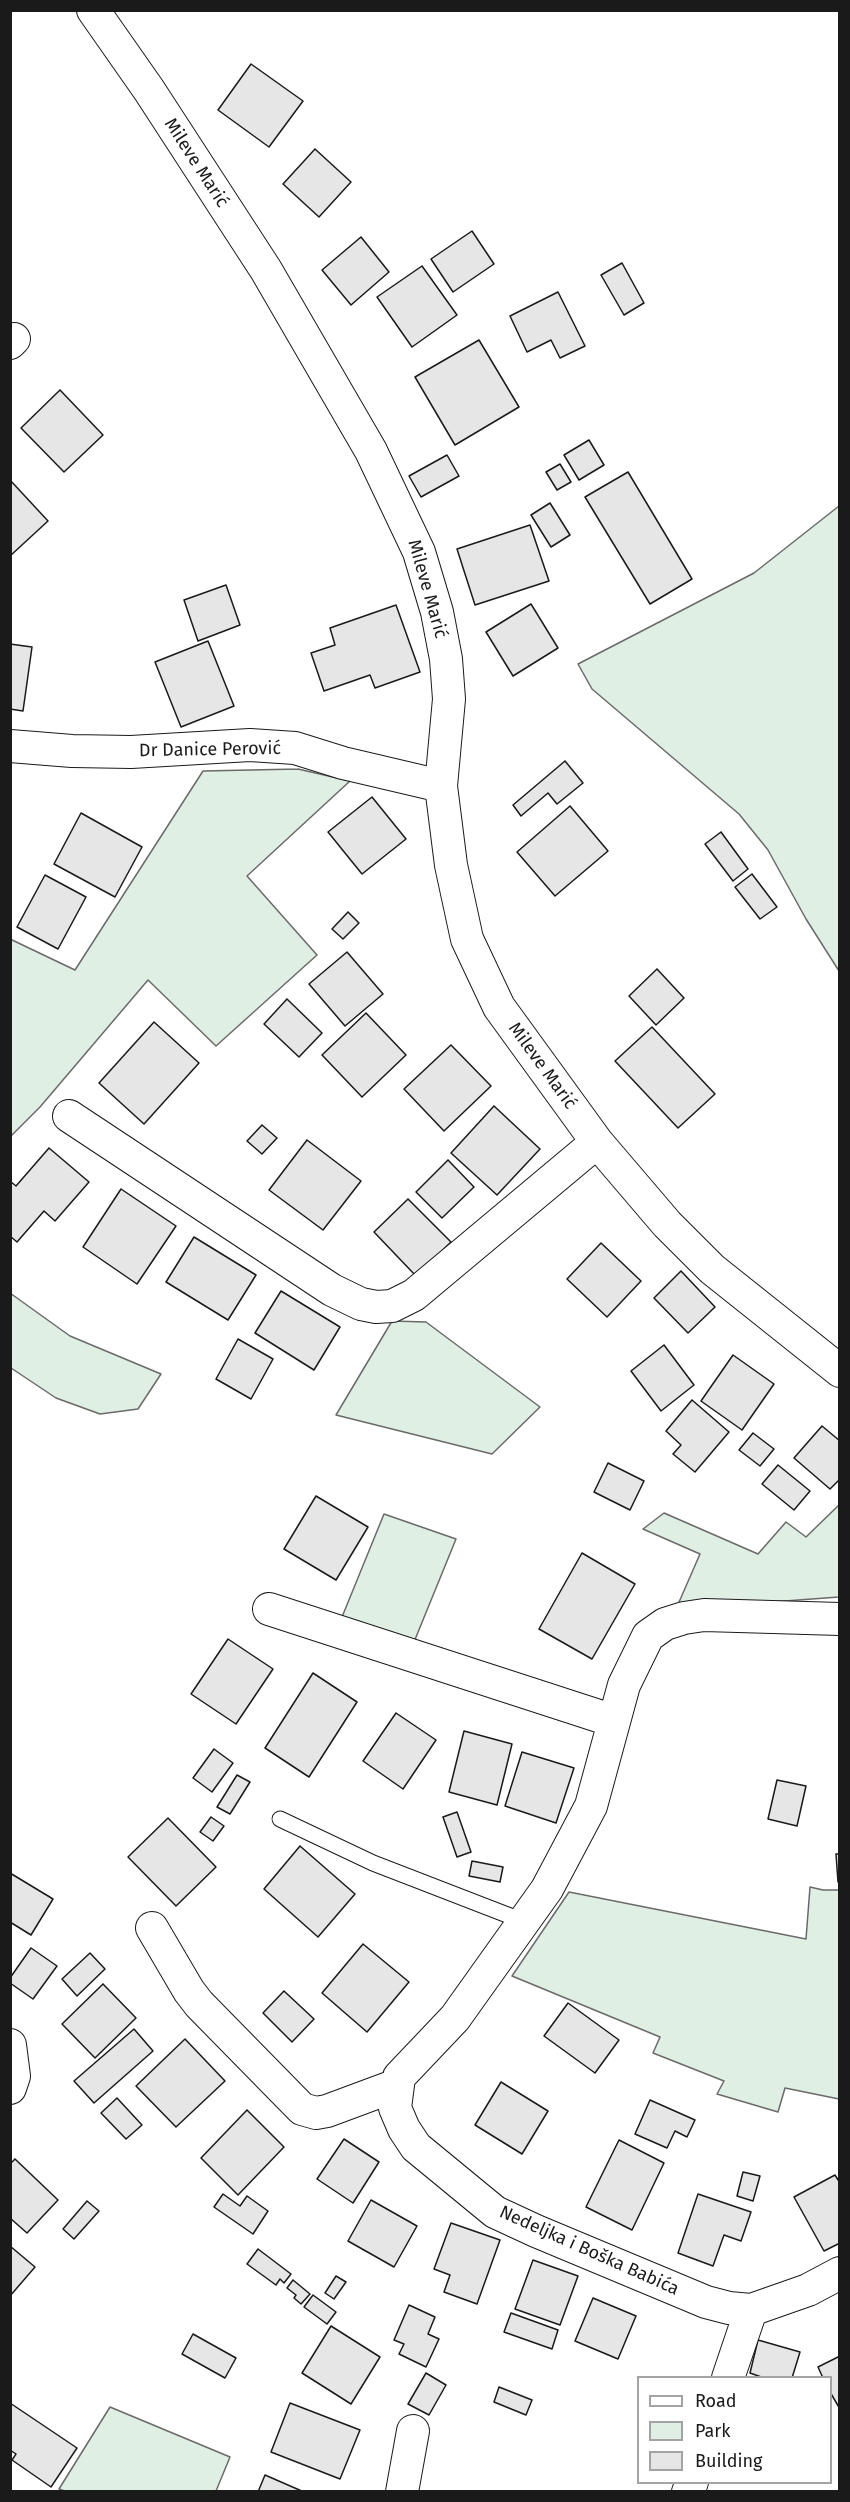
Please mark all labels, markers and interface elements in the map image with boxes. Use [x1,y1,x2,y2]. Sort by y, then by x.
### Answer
street label: Mileve Marić [159,114,233,212]
street label: Mileve Marić [403,537,451,641]
street label: Dr Danice Perović [139,738,281,762]
street label: Mileve Marić [503,1018,581,1114]
street label: Nedeljka i Boška Babića [496,2202,682,2300]
legend [637,2376,832,2484]
text: Road [695,2390,737,2412]
text: Park [695,2420,730,2442]
text: Building [695,2450,762,2472]

